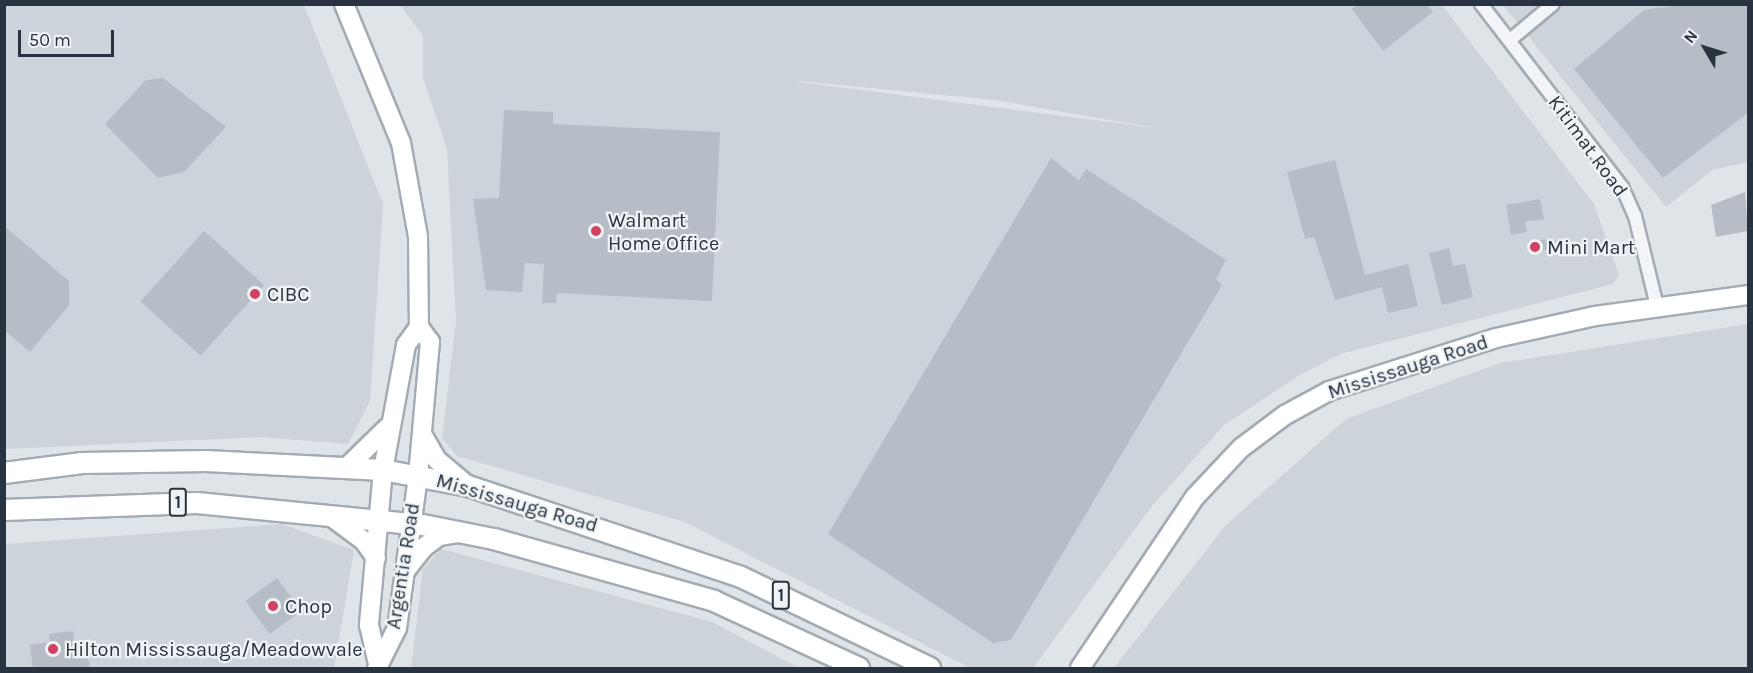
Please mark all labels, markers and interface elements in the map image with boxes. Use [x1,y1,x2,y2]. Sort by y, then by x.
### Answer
scale bar [21,18,117,56]
north arrow [1675,18,1735,78]
text: N [1679,26,1701,47]
text: 50 m [29,29,71,51]
street label: Kitimat Road [1543,91,1633,201]
place label: Walmart Home Office [608,208,719,255]
marker: Walmart Home Office [589,224,603,238]
place label: Mini Mart [1547,235,1635,259]
marker: Mini Mart [1528,240,1542,254]
place label: CIBC [267,282,310,306]
marker: CIBC [248,287,262,301]
street label: Mississauga Road [1325,330,1491,404]
street label: Mississauga Road [433,468,601,538]
road number: 1 [168,487,188,517]
street label: Argentia Road [381,501,425,631]
road number: 1 [770,580,792,610]
place label: Chop [285,594,332,618]
marker: Chop [266,599,280,613]
place label: Hilton Mississauga/Meadowvale [65,637,363,661]
marker: Hilton Mississauga/Meadowvale [46,642,60,656]

